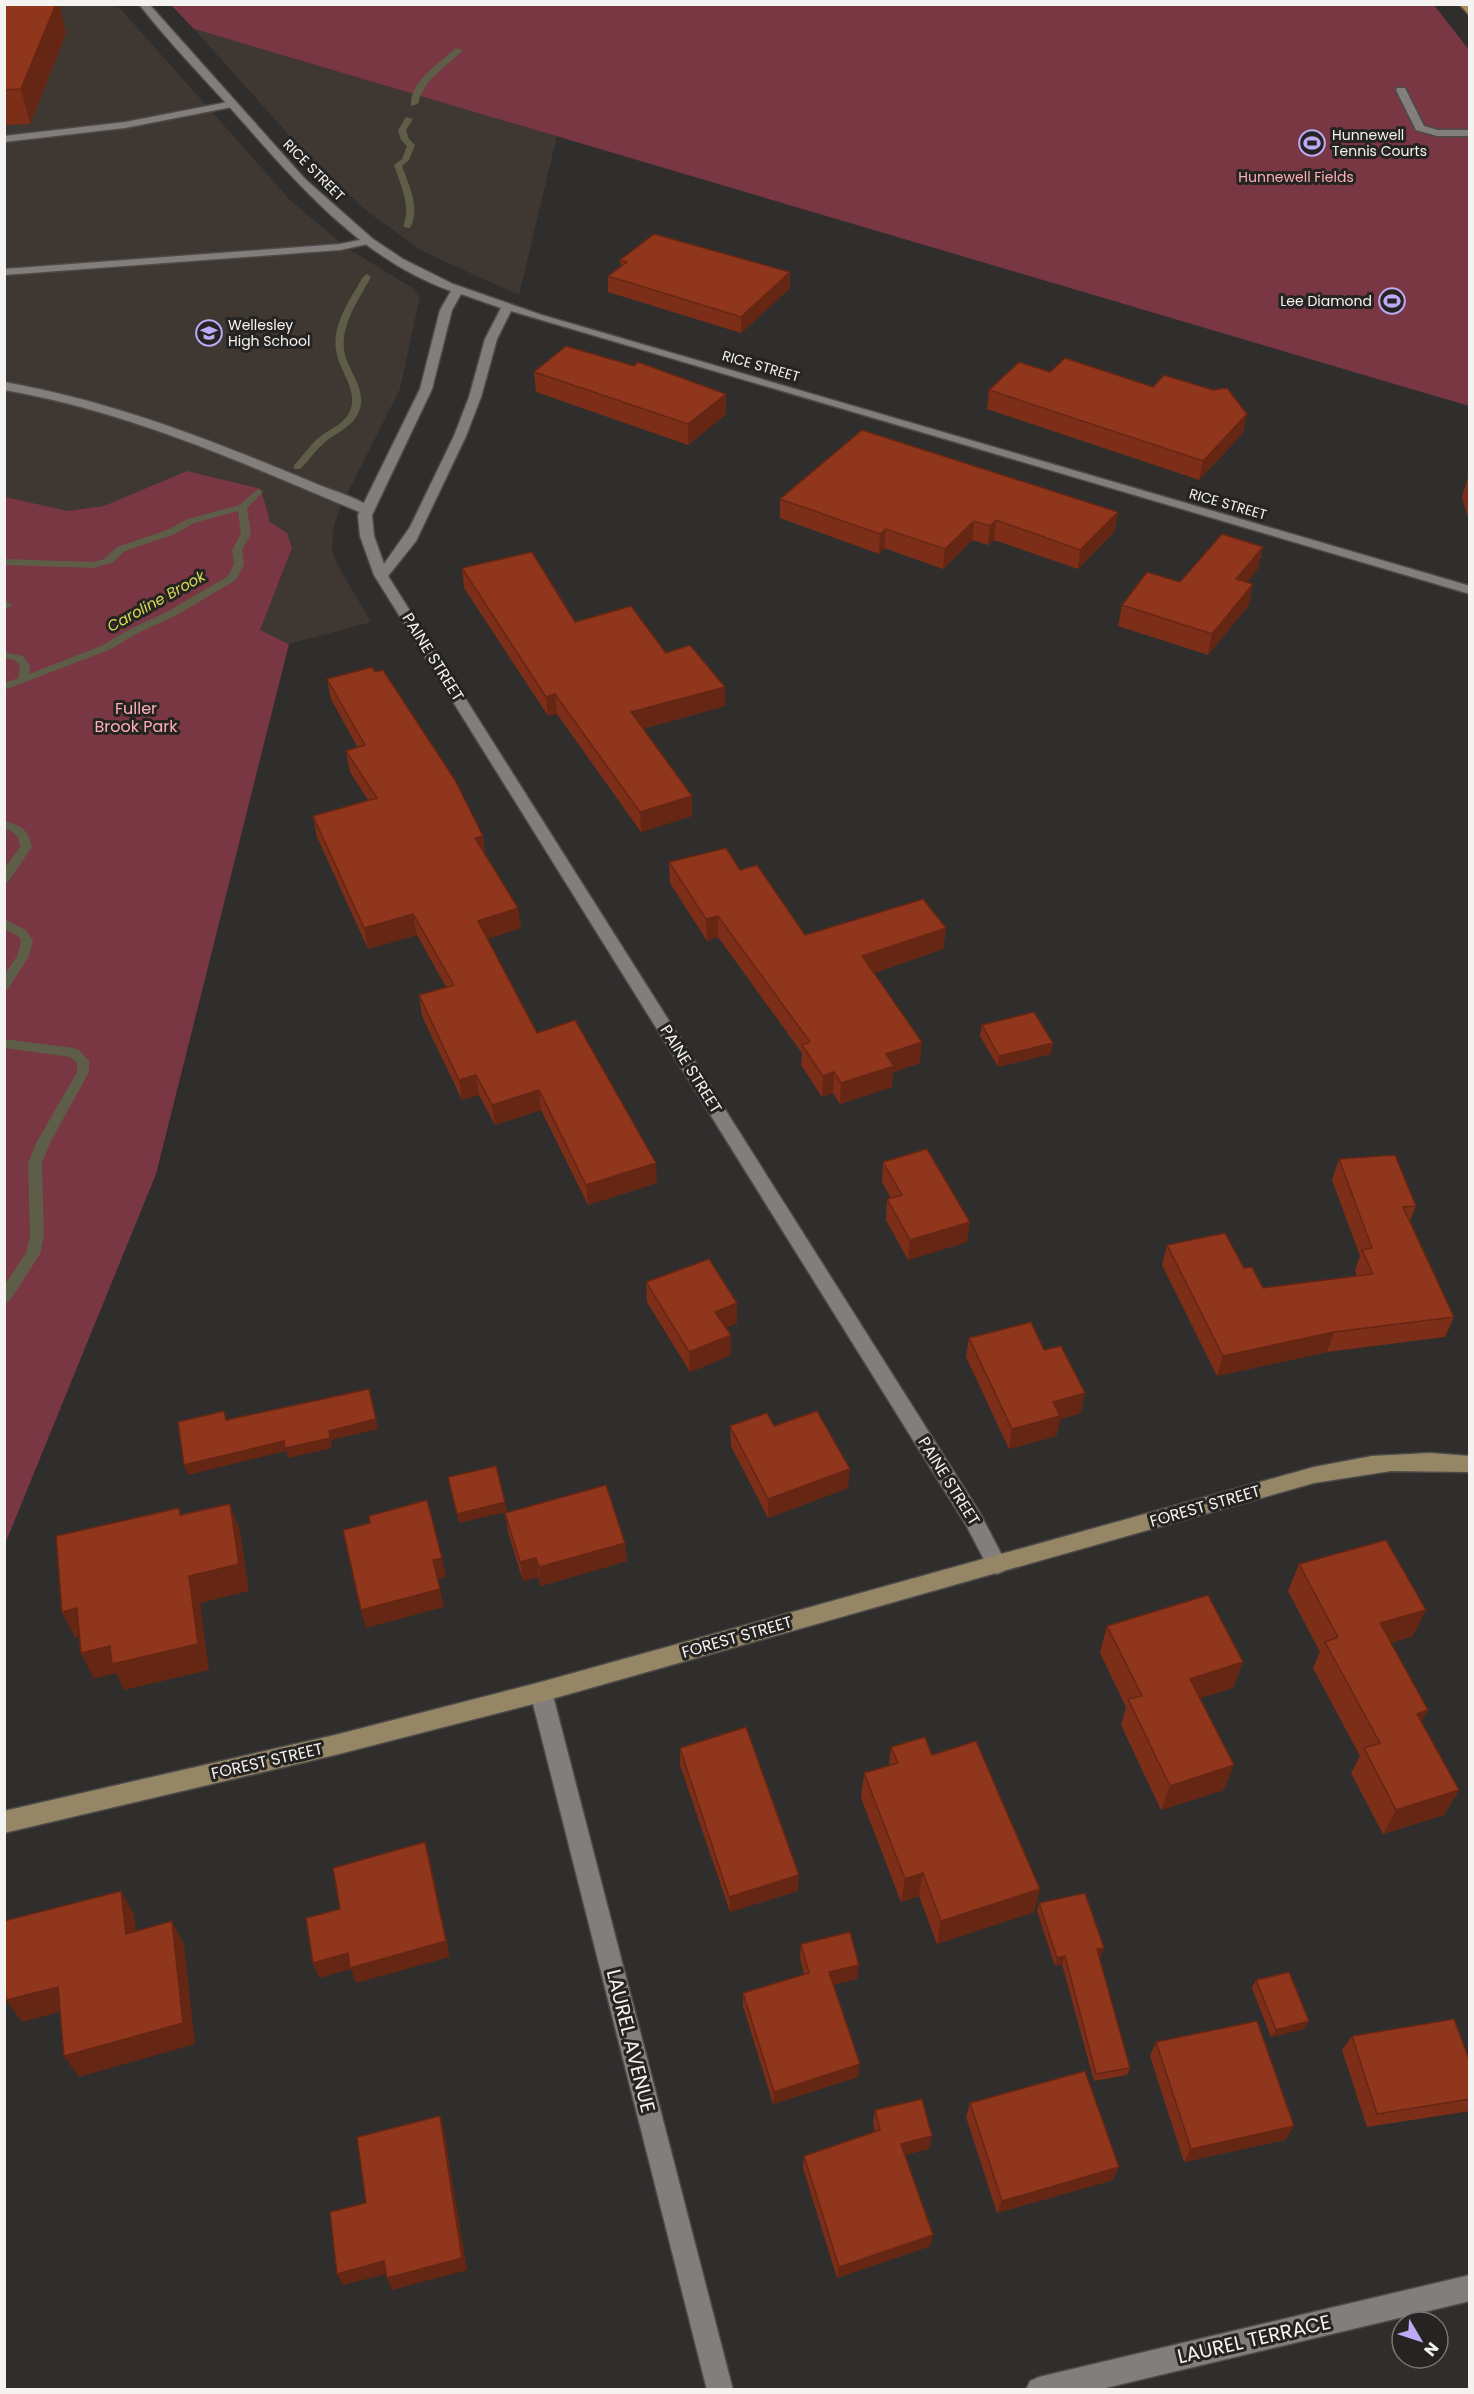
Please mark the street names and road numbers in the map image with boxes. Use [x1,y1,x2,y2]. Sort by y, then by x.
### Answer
street label: RICE STREET [279,135,350,206]
street label: RICE STREET [720,345,803,387]
street label: RICE STREET [1187,483,1270,525]
street label: PAINE STREET [397,608,470,706]
street label: PAINE STREET [655,1020,728,1118]
street label: PAINE STREET [913,1432,986,1530]
street label: FOREST STREET [1147,1479,1263,1533]
street label: FOREST STREET [679,1610,795,1664]
street label: FOREST STREET [209,1737,325,1785]
street label: LAUREL AVENUE [600,1966,662,2116]
street label: LAUREL TERRACE [1175,2308,1333,2370]

